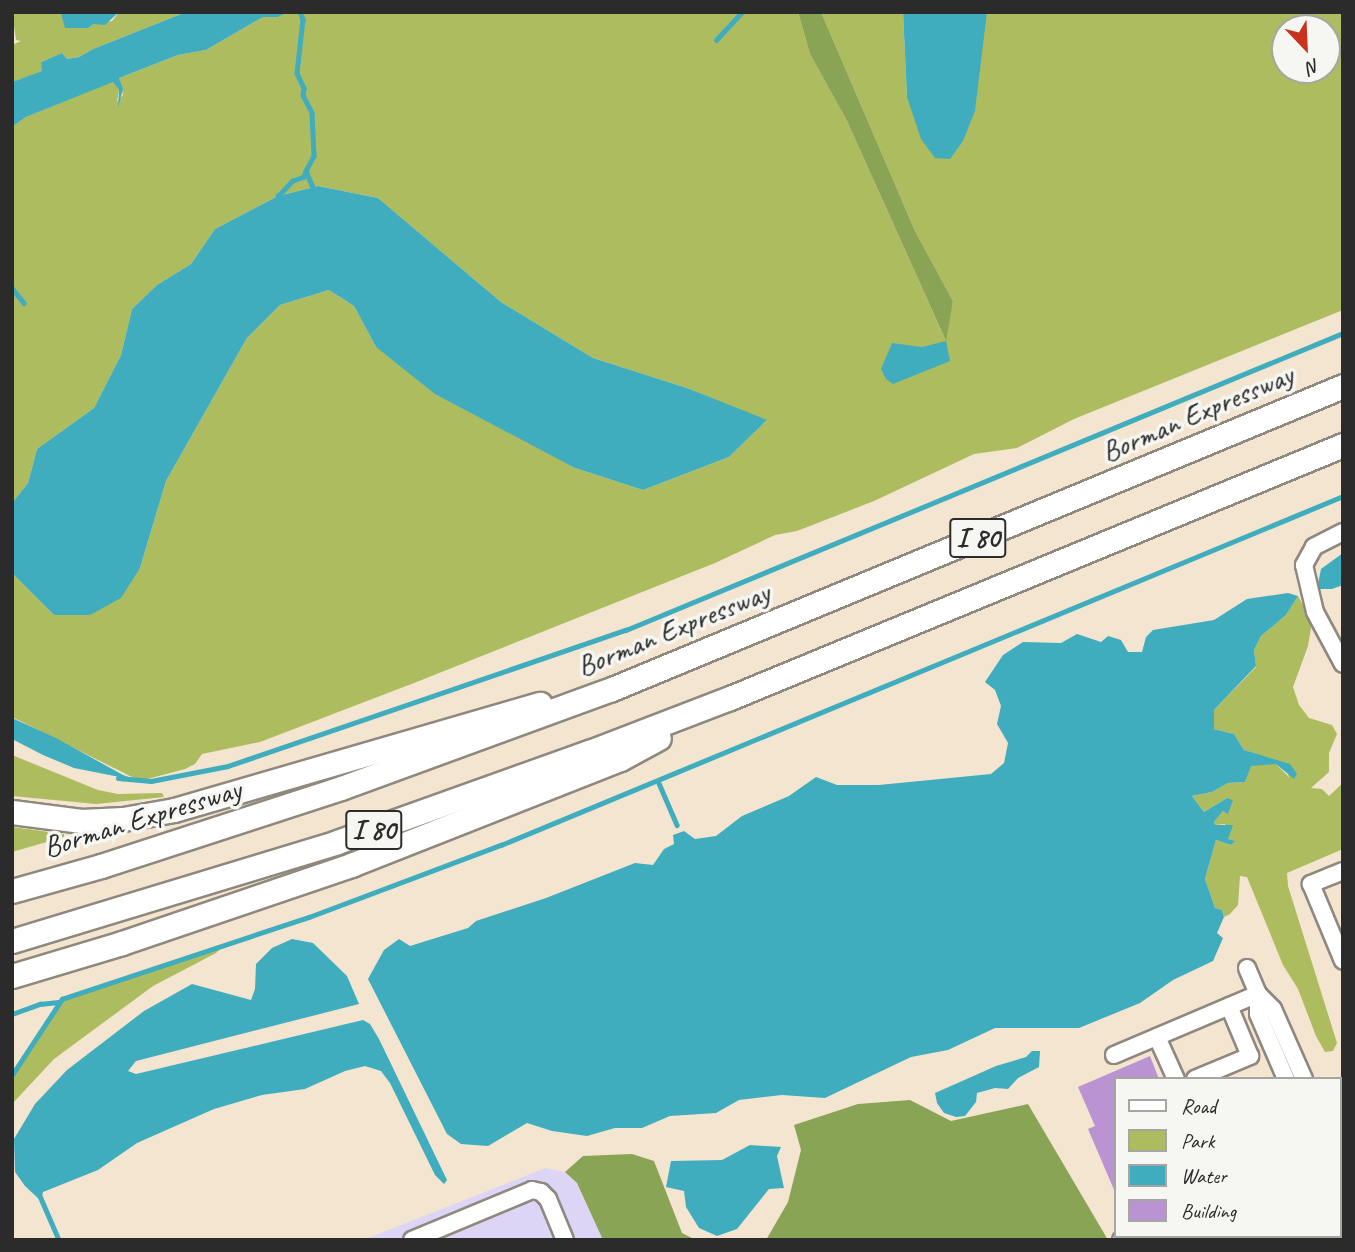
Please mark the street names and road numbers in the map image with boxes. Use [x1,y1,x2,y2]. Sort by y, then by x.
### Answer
street label: Borman Expressway [1096,356,1298,470]
road number: I 80 [948,514,1008,562]
street label: Borman Expressway [571,574,775,684]
street label: Borman Expressway [39,771,245,865]
road number: I 80 [344,806,404,854]

